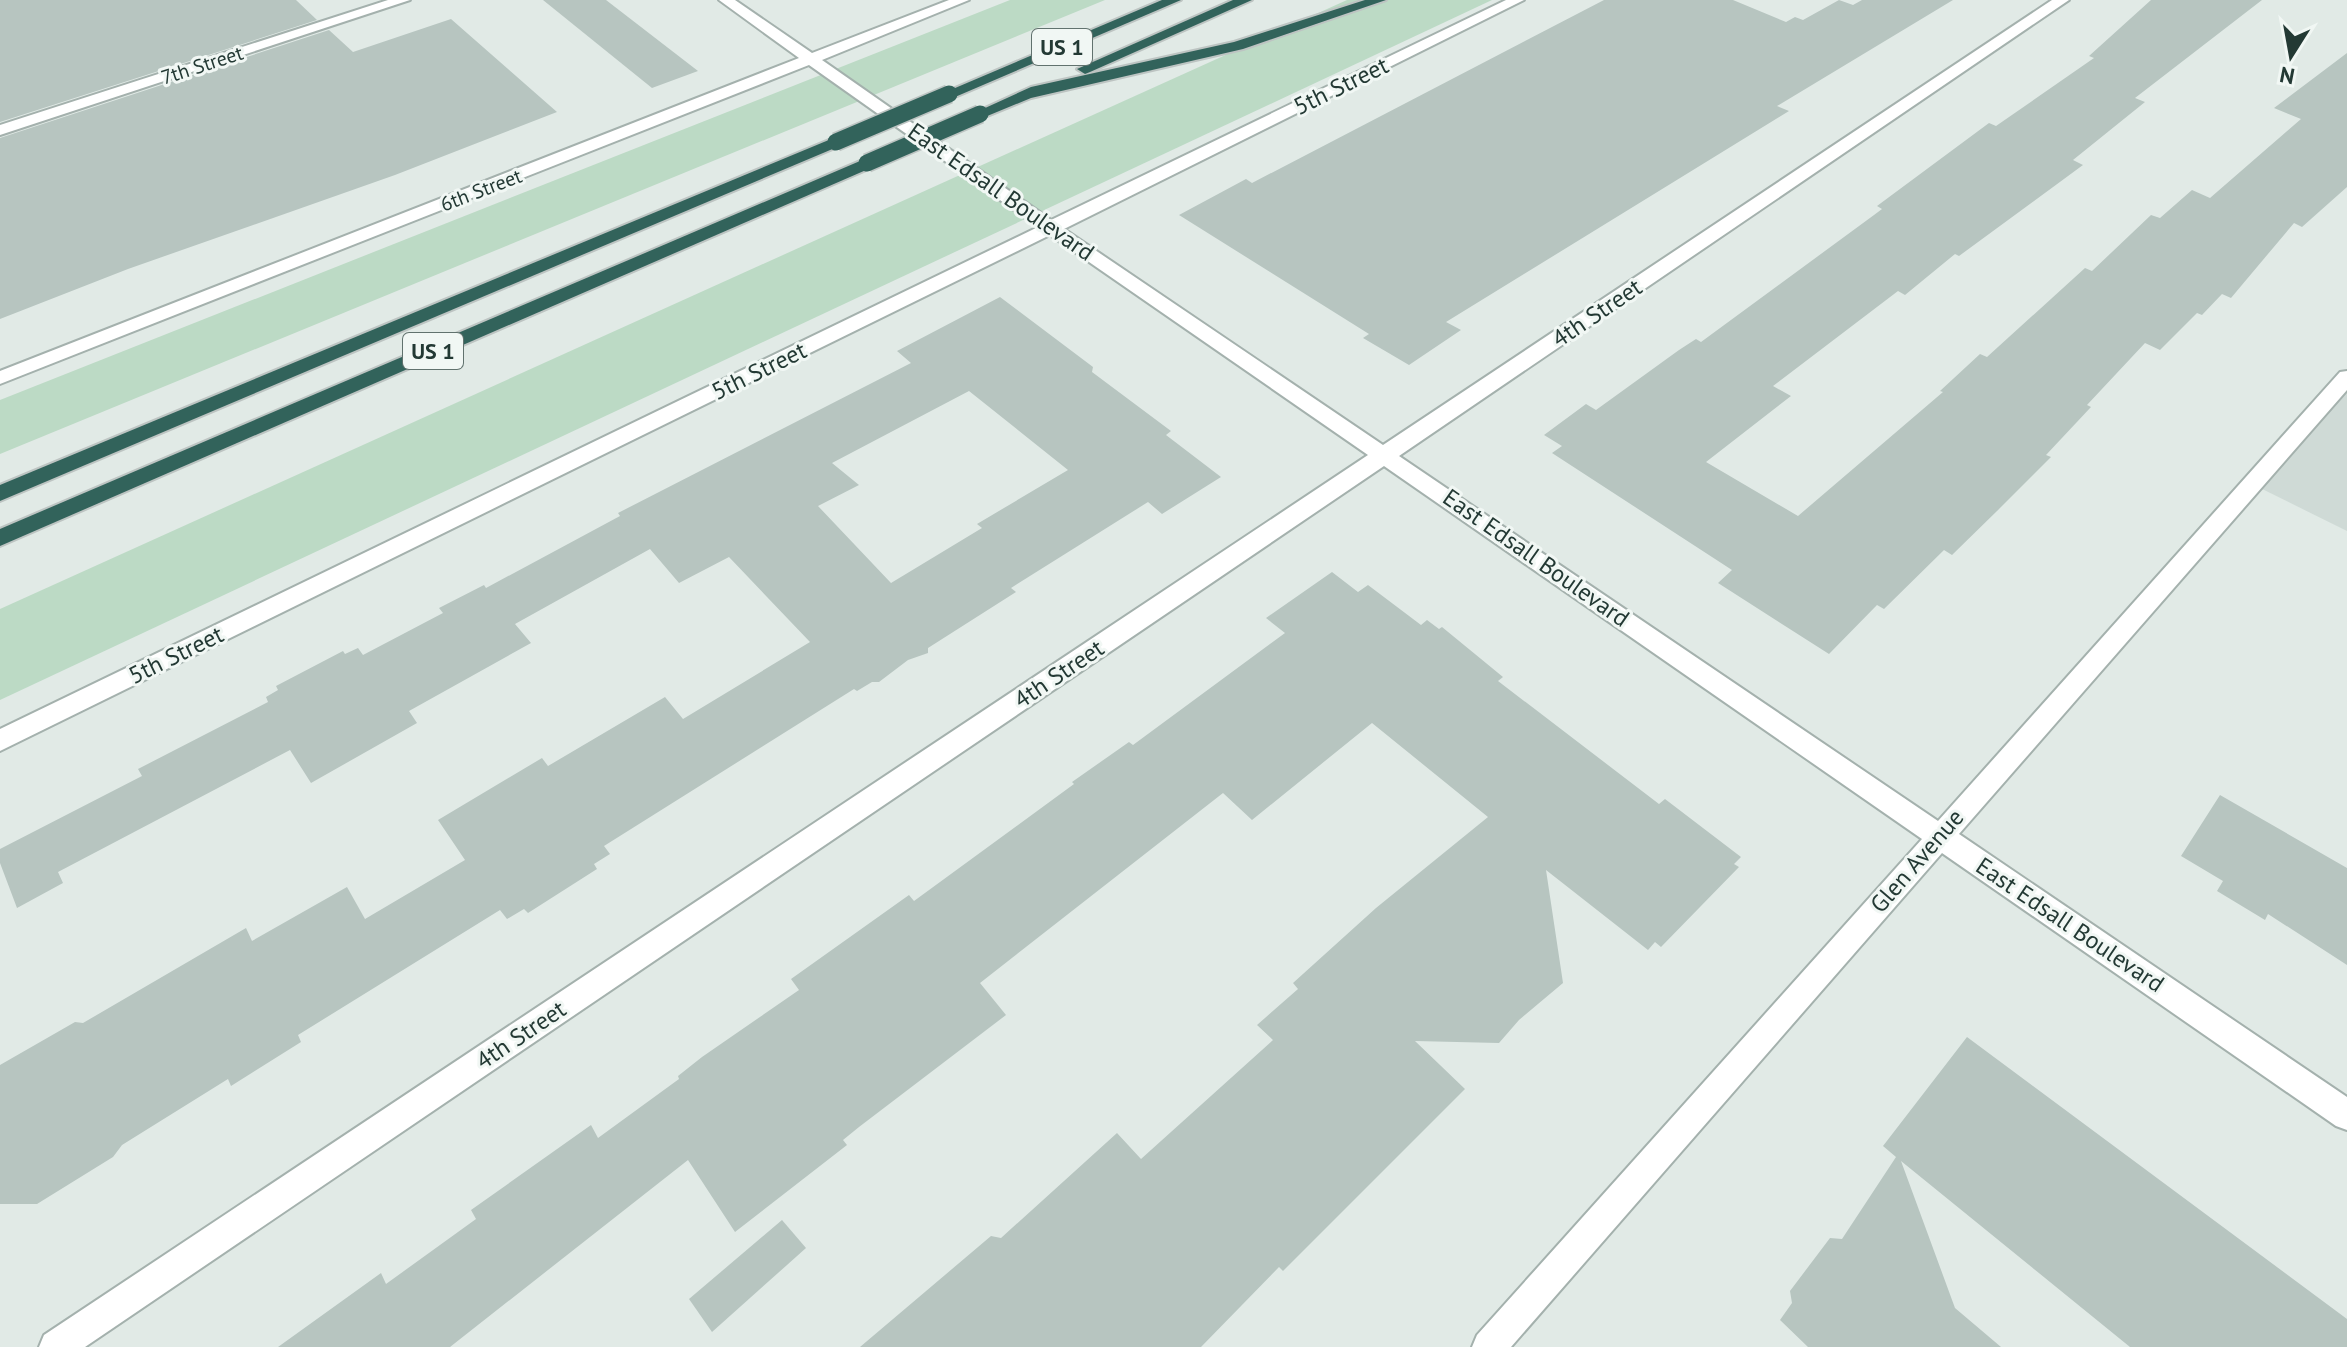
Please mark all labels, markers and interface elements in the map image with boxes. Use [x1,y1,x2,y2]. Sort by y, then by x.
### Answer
north arrow [2251,16,2331,96]
road number: US 1 [1032,29,1092,65]
street label: 7th Street [158,40,246,90]
street label: 5th Street [1288,49,1393,122]
text: N [2277,61,2297,91]
street label: East Edsall Boulevard [902,116,1101,268]
street label: 6th Street [437,163,526,217]
street label: 4th Street [1546,271,1648,354]
road number: US 1 [403,333,463,369]
street label: 5th Street [706,334,811,407]
street label: East Edsall Boulevard [1437,482,1636,634]
street label: 5th Street [123,618,228,691]
street label: 4th Street [1008,632,1110,715]
street label: Glen Avenue [1863,802,1970,919]
street label: East Edsall Boulevard [1970,850,2170,999]
street label: 4th Street [470,993,572,1076]

